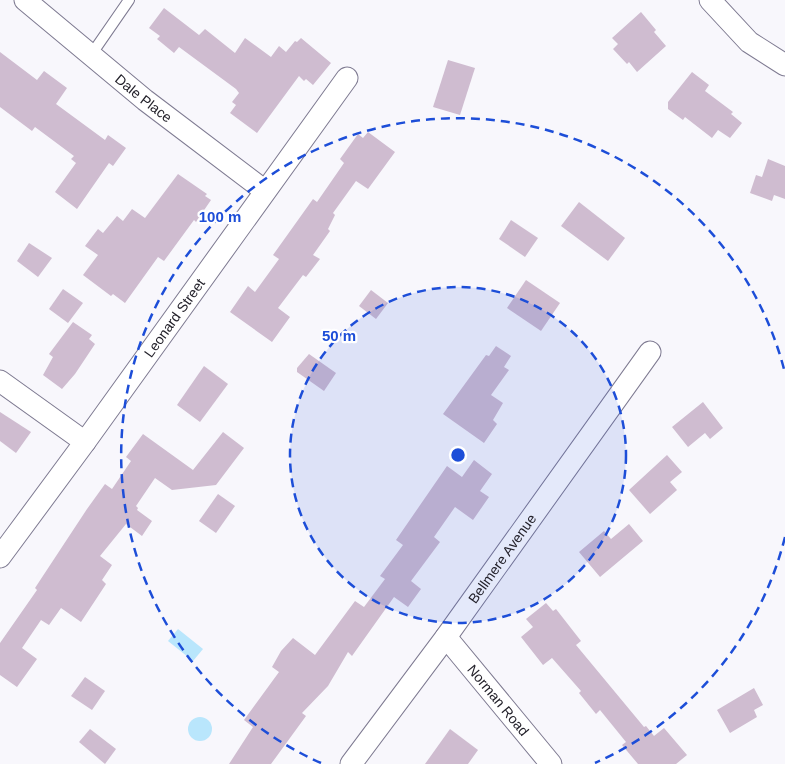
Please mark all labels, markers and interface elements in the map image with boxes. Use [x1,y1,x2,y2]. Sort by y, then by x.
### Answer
street label: Dale Place [112,71,175,126]
text: 100 m [199,208,241,225]
street label: Leonard Street [141,275,208,360]
text: 50 m [322,327,356,344]
centre of rings [449,446,467,464]
street label: Bellmere Avenue [465,511,540,606]
street label: Norman Road [464,661,532,739]

